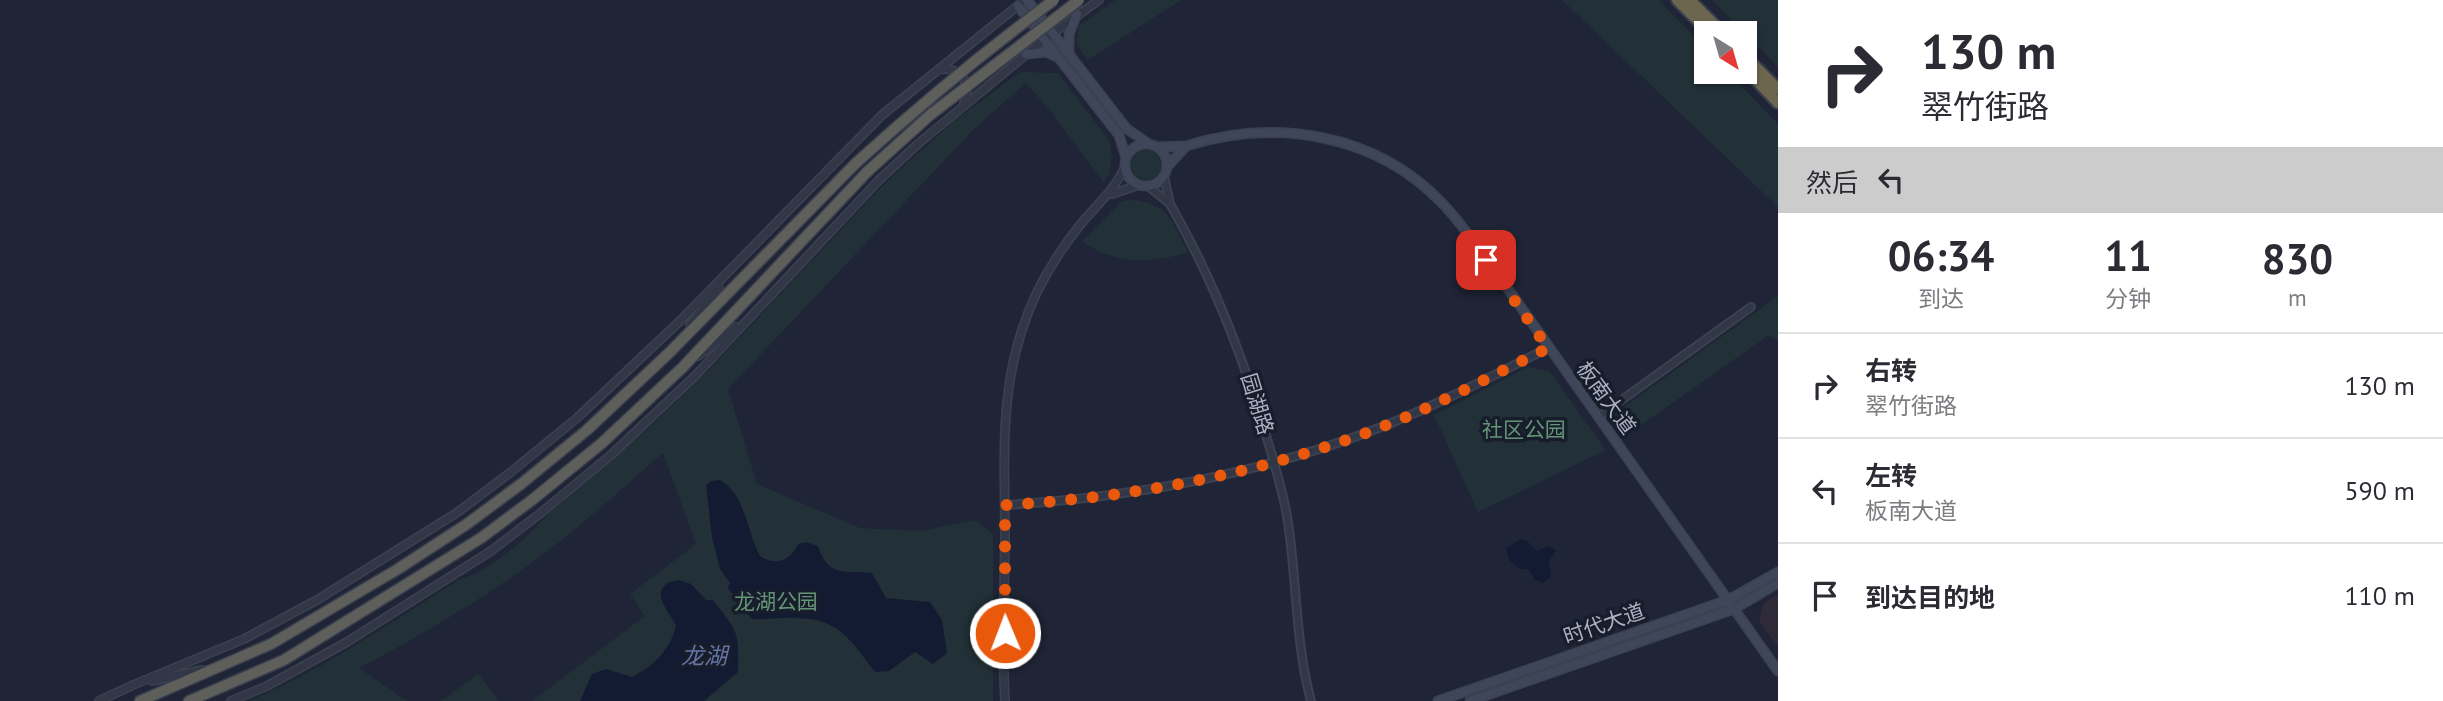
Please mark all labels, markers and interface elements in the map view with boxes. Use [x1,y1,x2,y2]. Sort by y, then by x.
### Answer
text: 130 m [1921,19,2056,83]
north arrow [1694,21,1757,84]
map controls [1694,21,1757,84]
icon: right [1806,28,1897,119]
text: 翠竹街路 [1921,85,2049,127]
icon: left [1872,161,1910,199]
text: 然后 [1806,166,1858,199]
text: 06:34 [1888,228,1994,283]
text: 11 [2104,228,2152,283]
pin [1456,230,1516,290]
text: 830 [2262,231,2333,286]
icon: arrive [1467,241,1505,279]
text: m [2288,283,2307,312]
text: 到达 [1918,284,1964,313]
text: 分钟 [2105,284,2151,313]
text: 右转 [1865,354,1917,387]
street label: 板南大道 [1571,356,1642,440]
icon: right [1806,367,1844,405]
text: 130 m [2344,369,2415,402]
street label: 园湖路 [1235,370,1280,438]
text: 翠竹街路 [1865,391,1957,420]
park label: 社区公园 [1482,416,1566,443]
text: 左转 [1865,459,1917,492]
icon: left [1806,472,1844,510]
text: 590 m [2344,474,2415,507]
text: 板南大道 [1865,496,1957,525]
icon: arrive [1806,577,1844,615]
text: 110 m [2344,579,2415,612]
text: 到达目的地 [1865,581,1995,614]
park label: 龙湖公园 [734,588,818,615]
position arrow [968,596,1042,670]
street label: 时代大道 [1560,597,1648,650]
water label: 龙湖 [681,641,730,670]

